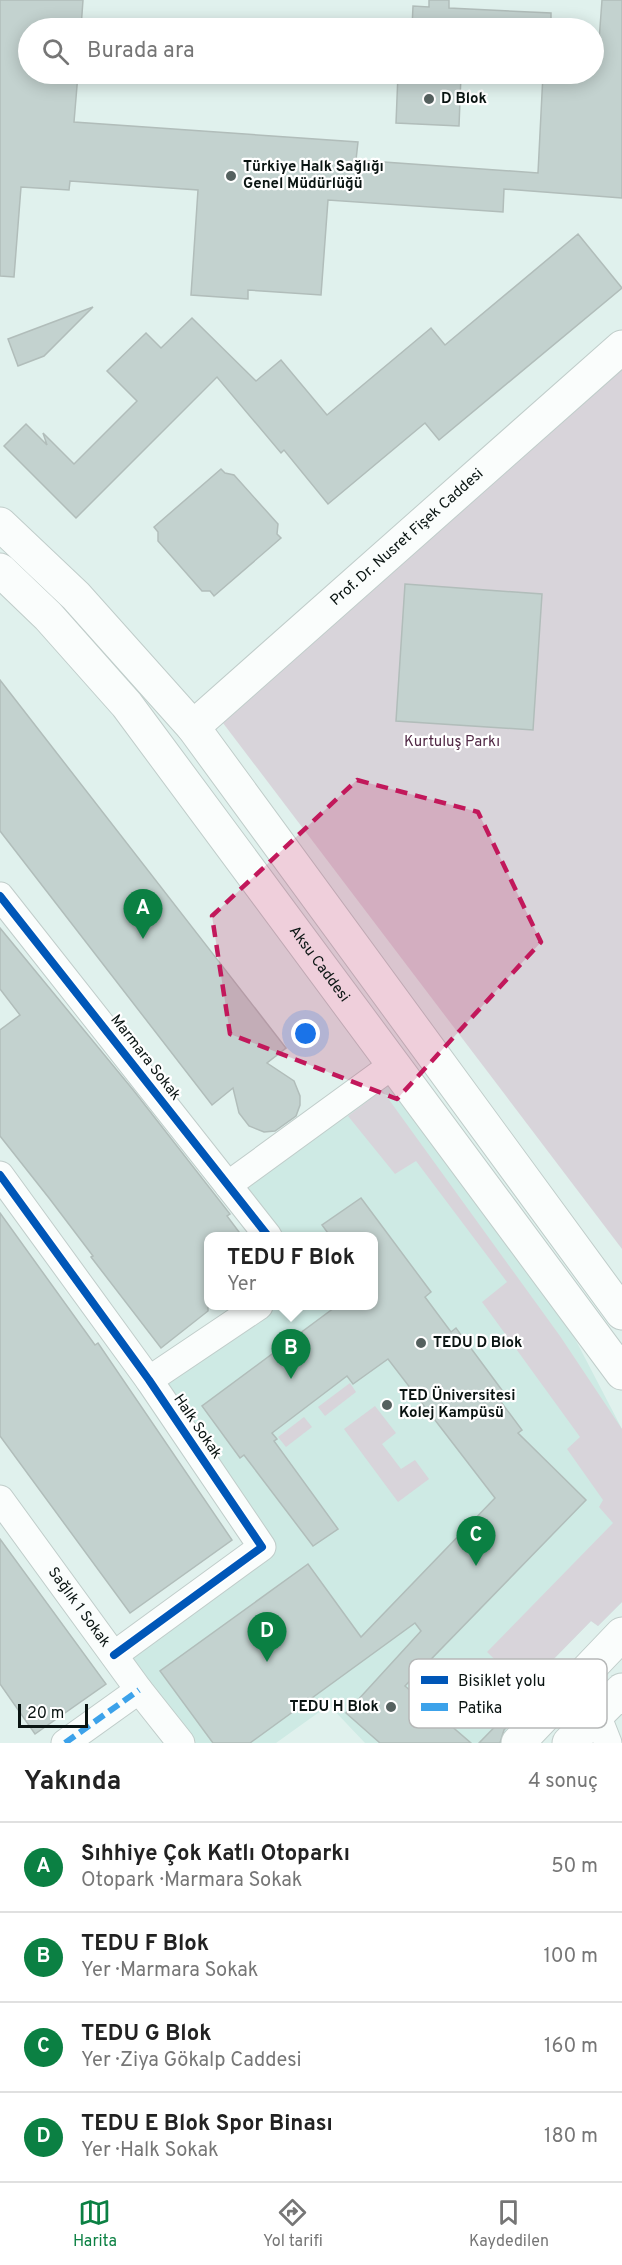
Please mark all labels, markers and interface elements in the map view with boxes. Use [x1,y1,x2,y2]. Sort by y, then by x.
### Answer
search box [18,18,604,84]
icon: search [39,35,72,68]
text: Burada ara [87,38,195,65]
place label: D Blok [441,90,487,109]
marker: D Blok [422,92,436,106]
place label: Türkiye Halk Sağlığı Genel Müdürlüğü [243,158,384,194]
marker: Türkiye Halk Sağlığı Genel Müdürlüğü [224,169,238,183]
street label: Prof. Dr. Nusret Fişek Caddesi [327,465,488,610]
park label: Kurtuluş Parkı [404,733,500,752]
pin: A [124,890,162,939]
street label: Aksu Caddesi [285,922,354,1006]
street label: Marmara Sokak [106,1011,184,1105]
your location [291,1019,320,1048]
popup [204,1232,378,1310]
text: TEDU F Blok [227,1245,355,1272]
text: Yer [227,1272,257,1298]
pin: B [272,1330,310,1379]
place label: TEDU D Blok [433,1334,522,1353]
marker: TEDU D Blok [414,1336,428,1350]
place label: TED Üniversitesi Kolej Kampüsü [399,1385,515,1423]
street label: Halk Sokak [168,1391,226,1463]
marker: TED Üniversitesi Kolej Kampüsü [380,1398,394,1412]
pin: C [456,1516,496,1566]
street label: Sağlık 1 Sokak [43,1564,114,1651]
pin: D [248,1612,286,1662]
legend [409,1659,607,1728]
text: Bisiklet yolu [458,1672,546,1692]
place label: TEDU H Blok [289,1698,379,1717]
text: Patika [458,1699,502,1719]
marker: TEDU H Blok [384,1700,398,1714]
scale bar [18,1701,88,1728]
text: 20 m [27,1704,64,1724]
text: Yakında [24,1766,121,1799]
text: 4 sonuç [528,1769,598,1795]
text: Sıhhiye Çok Katlı Otoparkı [81,1841,350,1868]
text: A [36,1854,51,1880]
text: 50 m [551,1854,598,1880]
text: Otopark · Marmara Sokak [81,1868,302,1894]
text: TEDU F Blok [81,1931,209,1958]
text: B [37,1944,50,1970]
text: 100 m [543,1944,598,1970]
text: Yer · Marmara Sokak [81,1958,258,1984]
text: TEDU G Blok [81,2021,211,2048]
text: C [37,2034,50,2060]
text: 160 m [544,2034,598,2060]
text: Yer · Ziya Gökalp Caddesi [81,2048,302,2074]
text: TEDU E Blok Spor Binası [81,2111,333,2138]
text: D [36,2124,51,2150]
text: 180 m [544,2124,598,2150]
text: Yer · Halk Sokak [81,2138,219,2164]
tab: Harita [73,2196,117,2252]
tab: Yol tarifi [263,2196,323,2252]
tab: Kaydedilen [469,2196,549,2252]

